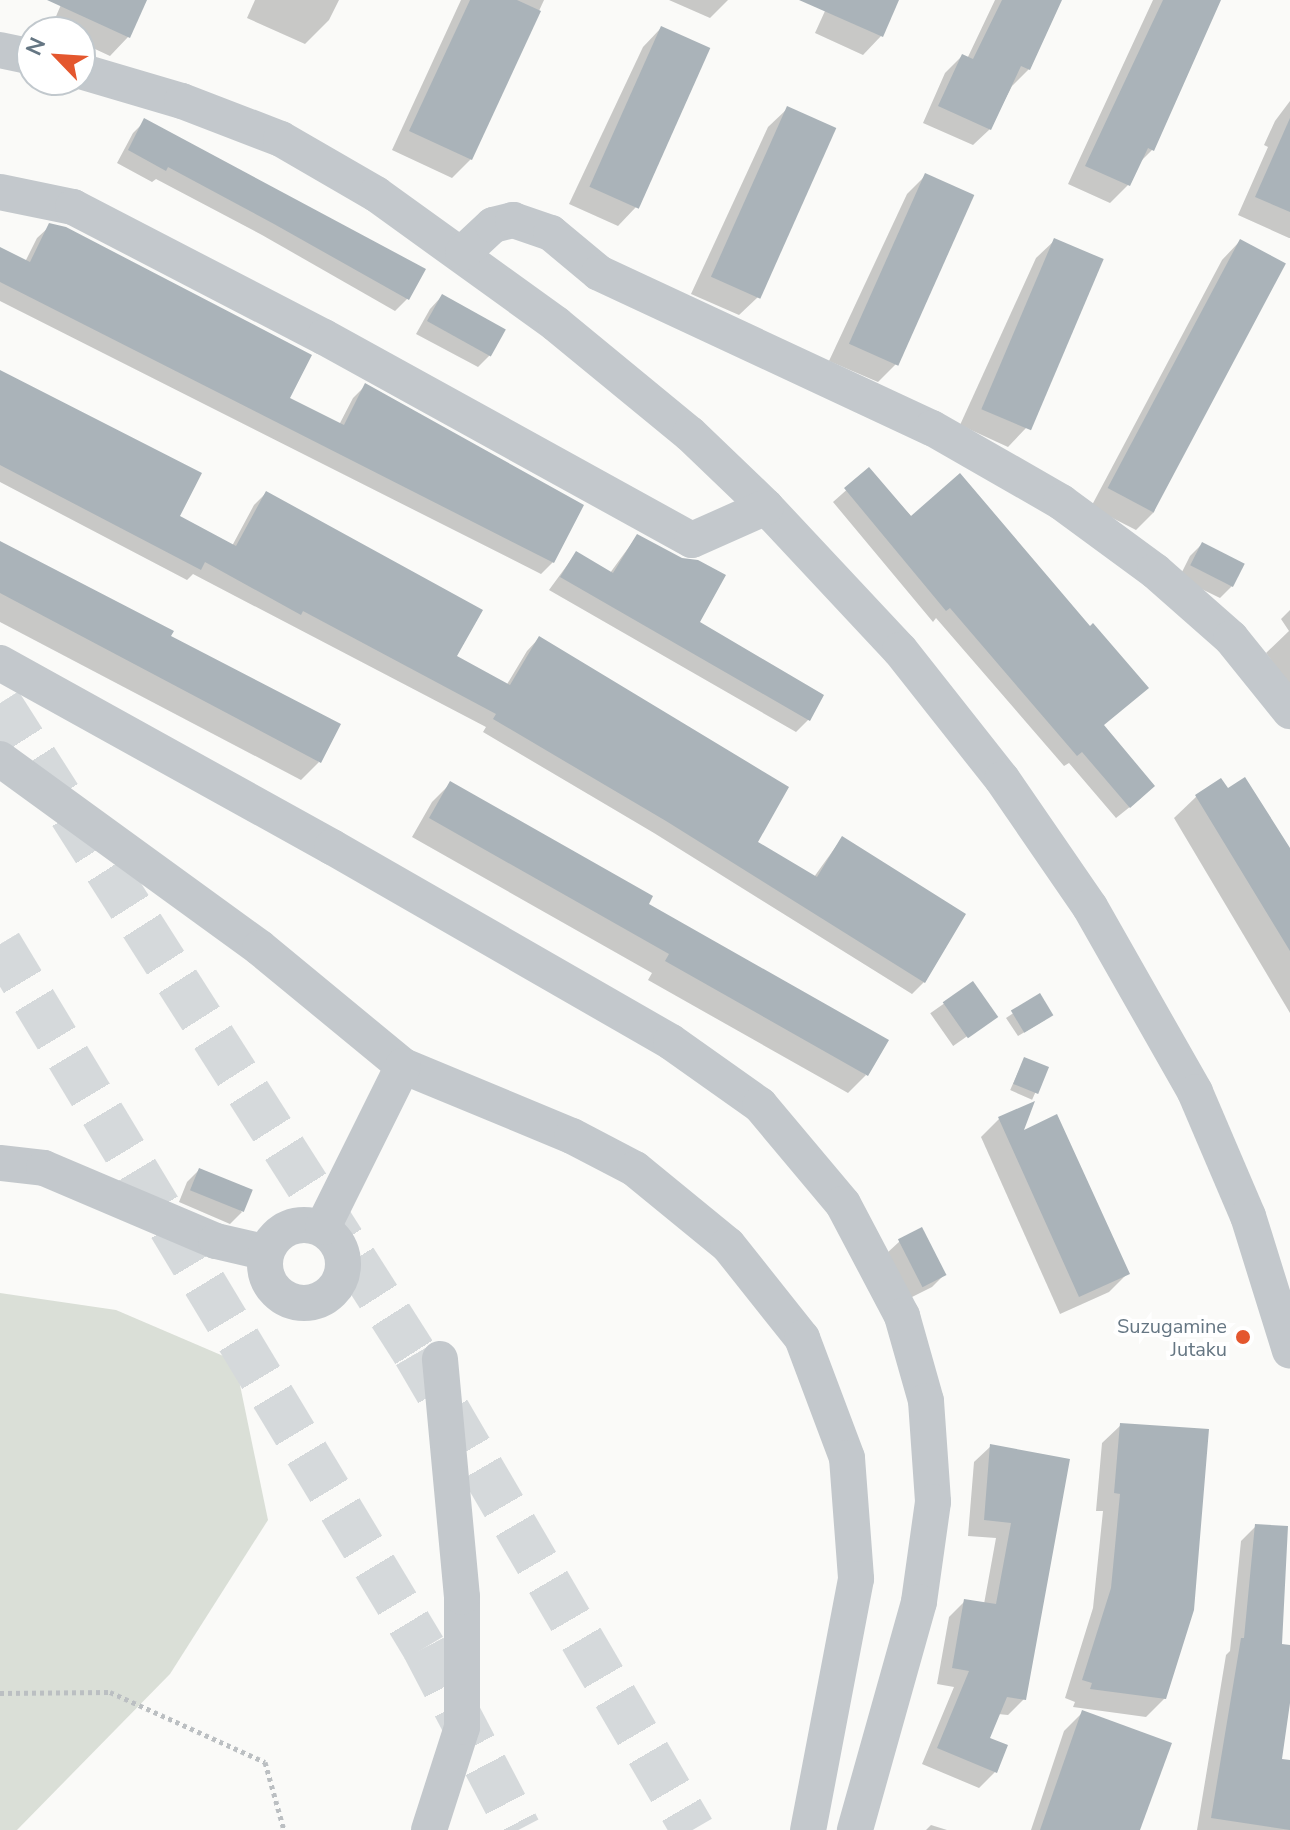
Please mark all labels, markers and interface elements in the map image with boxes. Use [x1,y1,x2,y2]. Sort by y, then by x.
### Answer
north arrow [16,16,96,96]
text: N [19,33,53,61]
place label: Suzugamine Jutaku [1117,1314,1227,1361]
marker: Suzugamine Jutaku [1234,1328,1252,1346]

